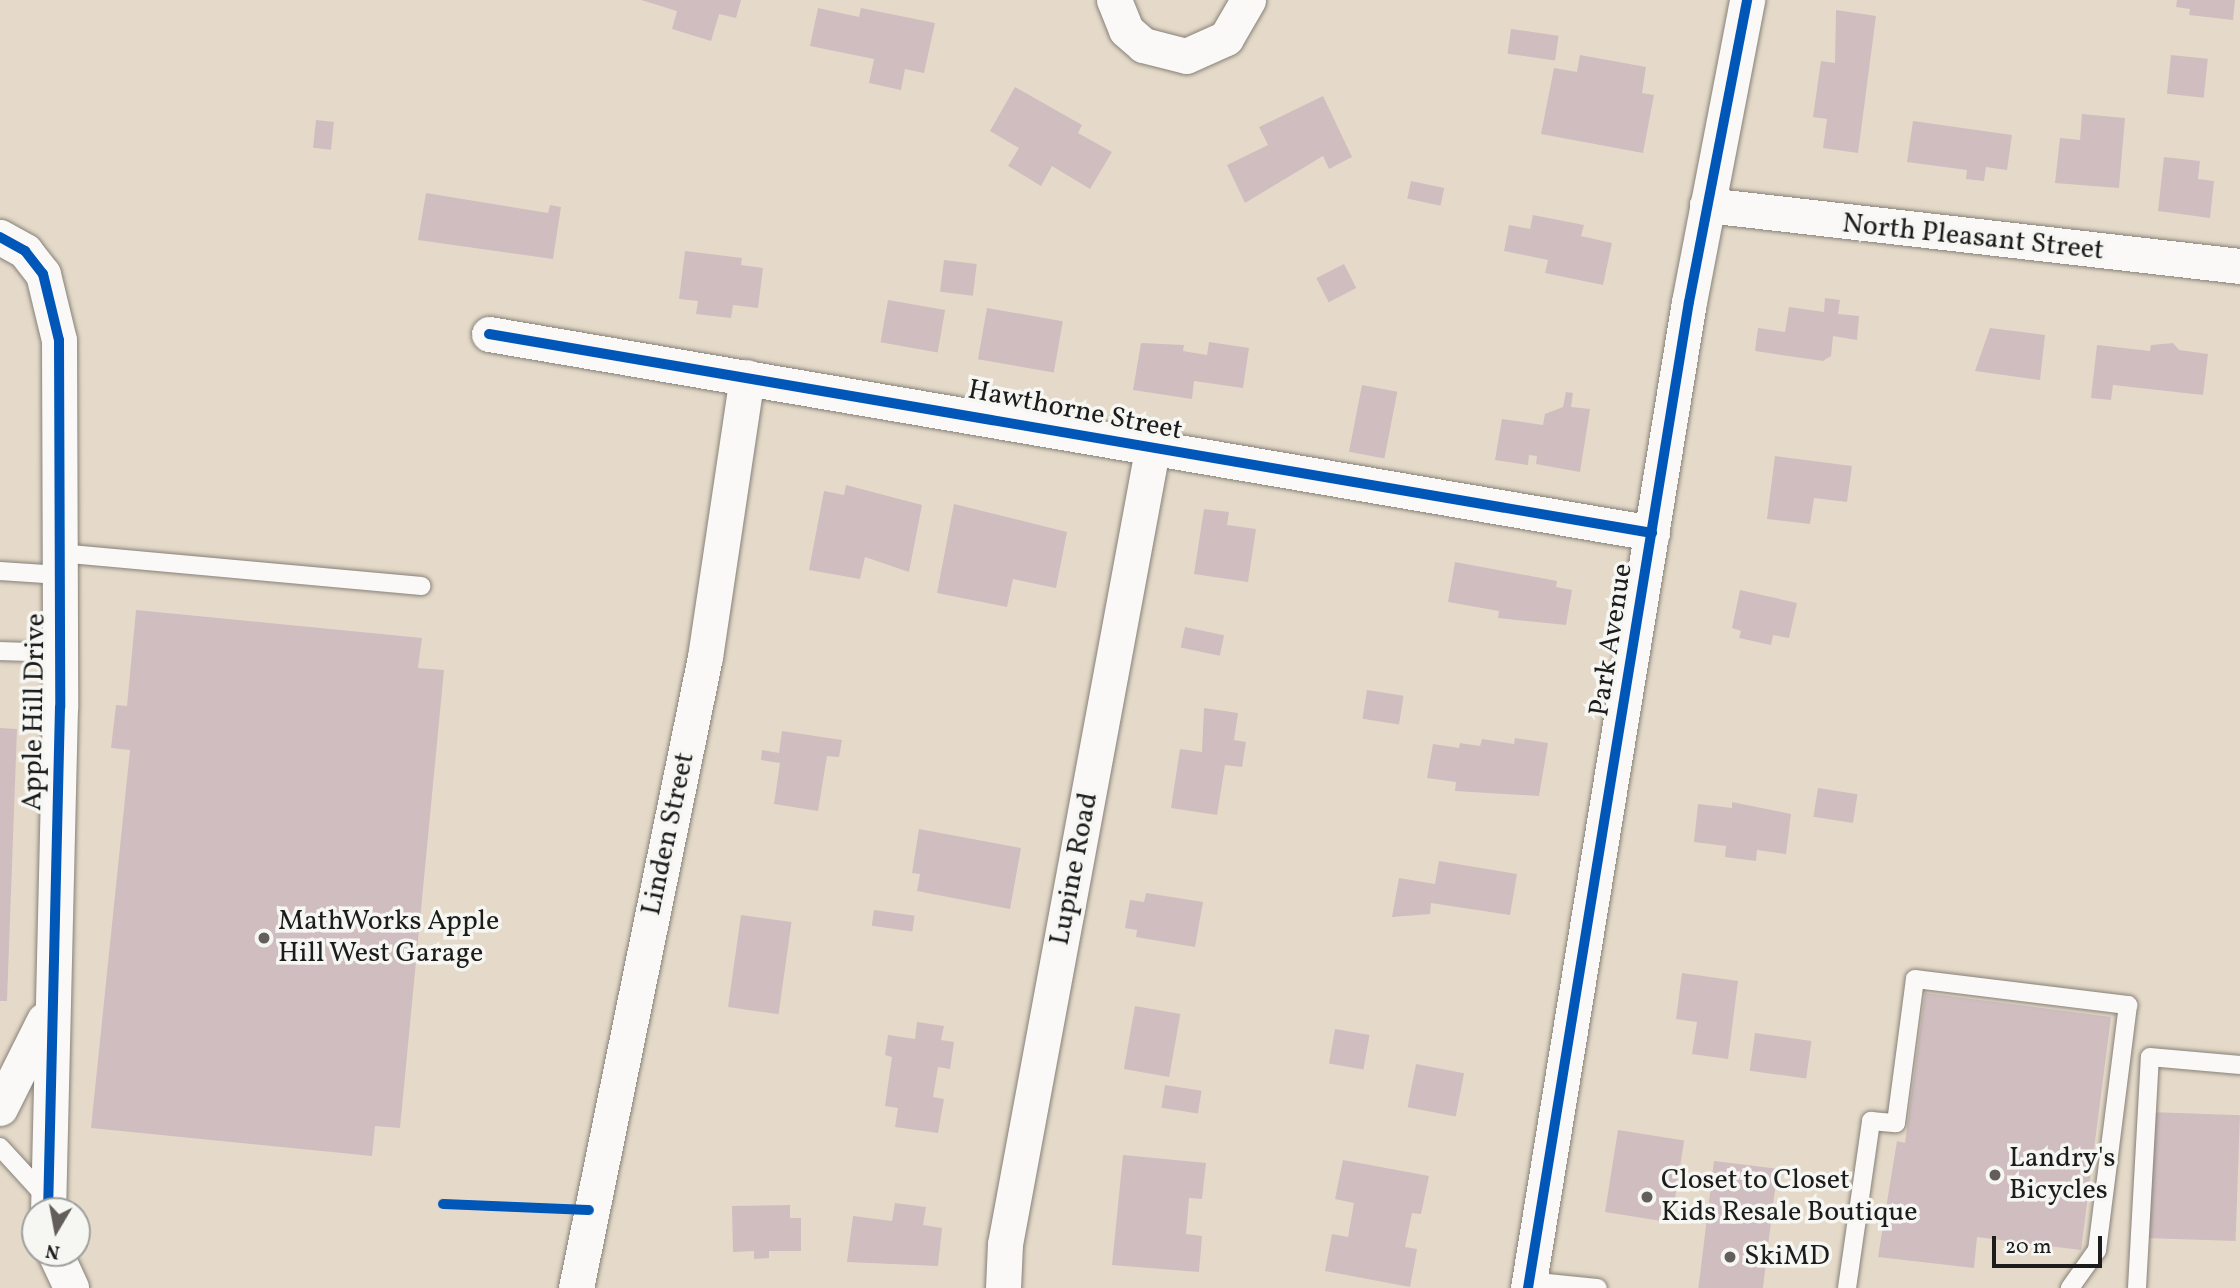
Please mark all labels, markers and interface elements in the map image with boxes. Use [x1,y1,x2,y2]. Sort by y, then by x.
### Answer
street label: North Pleasant Street [1841,208,2105,268]
street label: Hawthorne Street [965,374,1185,448]
street label: Park Avenue [1583,561,1641,719]
street label: Apple Hill Drive [16,613,54,811]
street label: Linden Street [635,750,703,918]
street label: Lupine Road [1044,790,1106,948]
place label: MathWorks Apple Hill West Garage [278,905,499,971]
marker: MathWorks Apple Hill West Garage [256,930,272,946]
place label: Landry's Bicycles [2009,1142,2116,1208]
place label: Closet to Closet Kids Resale Boutique [1661,1164,1918,1230]
marker: Landry's Bicycles [1987,1167,2003,1183]
marker: Closet to Closet Kids Resale Boutique [1639,1189,1655,1205]
north arrow [21,1197,91,1267]
scale bar [1995,1222,2105,1266]
text: 20 m [2005,1233,2051,1262]
text: N [44,1237,62,1265]
place label: SkiMD [1744,1240,1830,1274]
marker: SkiMD [1722,1249,1738,1265]

